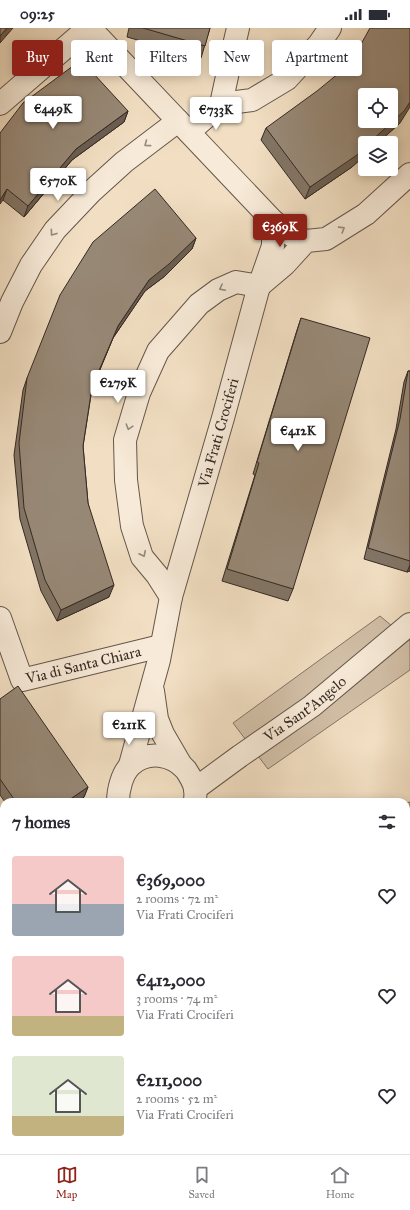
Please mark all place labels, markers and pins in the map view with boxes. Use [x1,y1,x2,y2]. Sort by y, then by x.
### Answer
pin: €449K [25,96,81,130]
pin: €733K [188,97,244,131]
pin: €570K [30,168,86,202]
pin: €369K [252,214,308,248]
pin: €279K [90,370,146,404]
pin: €412K [270,418,326,452]
pin: €211K [101,712,157,746]

